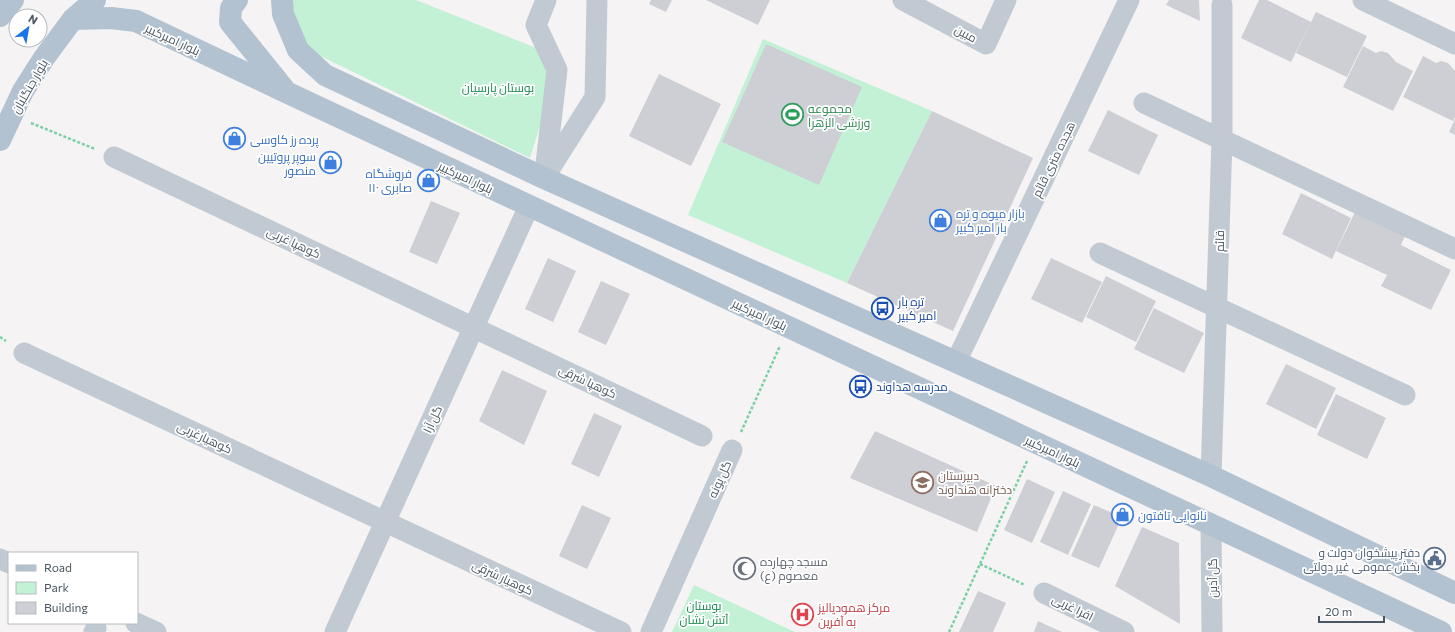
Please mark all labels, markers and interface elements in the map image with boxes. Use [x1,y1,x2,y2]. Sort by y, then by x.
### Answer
north arrow [8,8,48,48]
text: N [27,11,40,27]
street label: بلوار امیرکبیر [142,20,203,59]
street label: مبین [952,21,980,45]
street label: بلوار جنگلبان [8,57,51,116]
park label: بوستان پارسیان [462,80,534,97]
place label: مجموعه ورزشی الزهرا [808,101,870,130]
sports icon: مجموعه ورزشی الزهرا [779,102,805,128]
street label: هجده متری قائم [1029,119,1079,200]
shop icon: پرده رز کاوسی [221,126,247,152]
place label: پرده رز کاوسی [250,132,319,149]
place label: سوپر پروتیین منصور [258,149,316,178]
shop icon: سوپر پروتیین منصور [318,150,344,176]
street label: بلوار امیرکبیر [435,158,496,197]
place label: فروشگاه صابری ۱۱۰ [366,166,412,195]
shop icon: فروشگاه صابری ۱۱۰ [415,167,441,193]
place label: بازار میوه و تره بار امیر کبیر [955,206,1025,235]
shop icon: بازار میوه و تره بار امیر کبیر [928,207,954,233]
street label: کوهپا غربی [264,223,323,262]
street label: قائم [1212,230,1228,252]
place label: تره بار امیر کبیر [897,294,937,323]
street label: بلوار امیرکبیر [729,295,790,334]
bus stop icon: تره بار امیر کبیر [869,295,895,321]
street label: کوهپا شرقی [556,362,619,402]
bus stop icon: مدرسه هداوند [847,373,873,399]
place label: مدرسه هداوند [876,379,948,394]
street label: گل آرا [420,403,445,435]
street label: کوهیارغربی [175,418,235,457]
street label: بلوار امیرکبیر [1022,432,1083,471]
street label: گل پونه [705,458,736,501]
place label: دبیرستان دخترانه هنداوند [938,468,1012,497]
school or university icon: دبیرستان دخترانه هنداوند [910,469,936,495]
shop icon: نانوایی تافتون [1110,502,1136,528]
place label: نانوایی تافتون [1138,508,1207,523]
place label: دفتر پیشخوان دولت و بخش عمومی غیر دولتی [1303,545,1420,574]
public building icon: دفتر پیشخوان دولت و بخش عمومی غیر دولتی [1422,546,1448,572]
legend [8,552,138,624]
place label: مسجد چهارده معصوم (ع) [760,554,828,584]
mosque icon: مسجد چهارده معصوم (ع) [732,555,758,581]
street label: کوهیار شرقی [470,557,536,598]
street label: گل آذین [1205,558,1220,598]
text: Road [44,560,72,574]
text: Park [44,580,70,594]
street label: افرا غربی [1050,591,1096,624]
park label: بوستان آتش نشان [680,598,729,627]
scale bar [1319,598,1384,624]
text: Building [44,600,88,614]
place label: مرکز همودیالیز به آفرین [817,600,890,629]
hospital icon: مرکز همودیالیز به آفرین [789,601,815,627]
text: 20 m [1325,604,1352,618]

